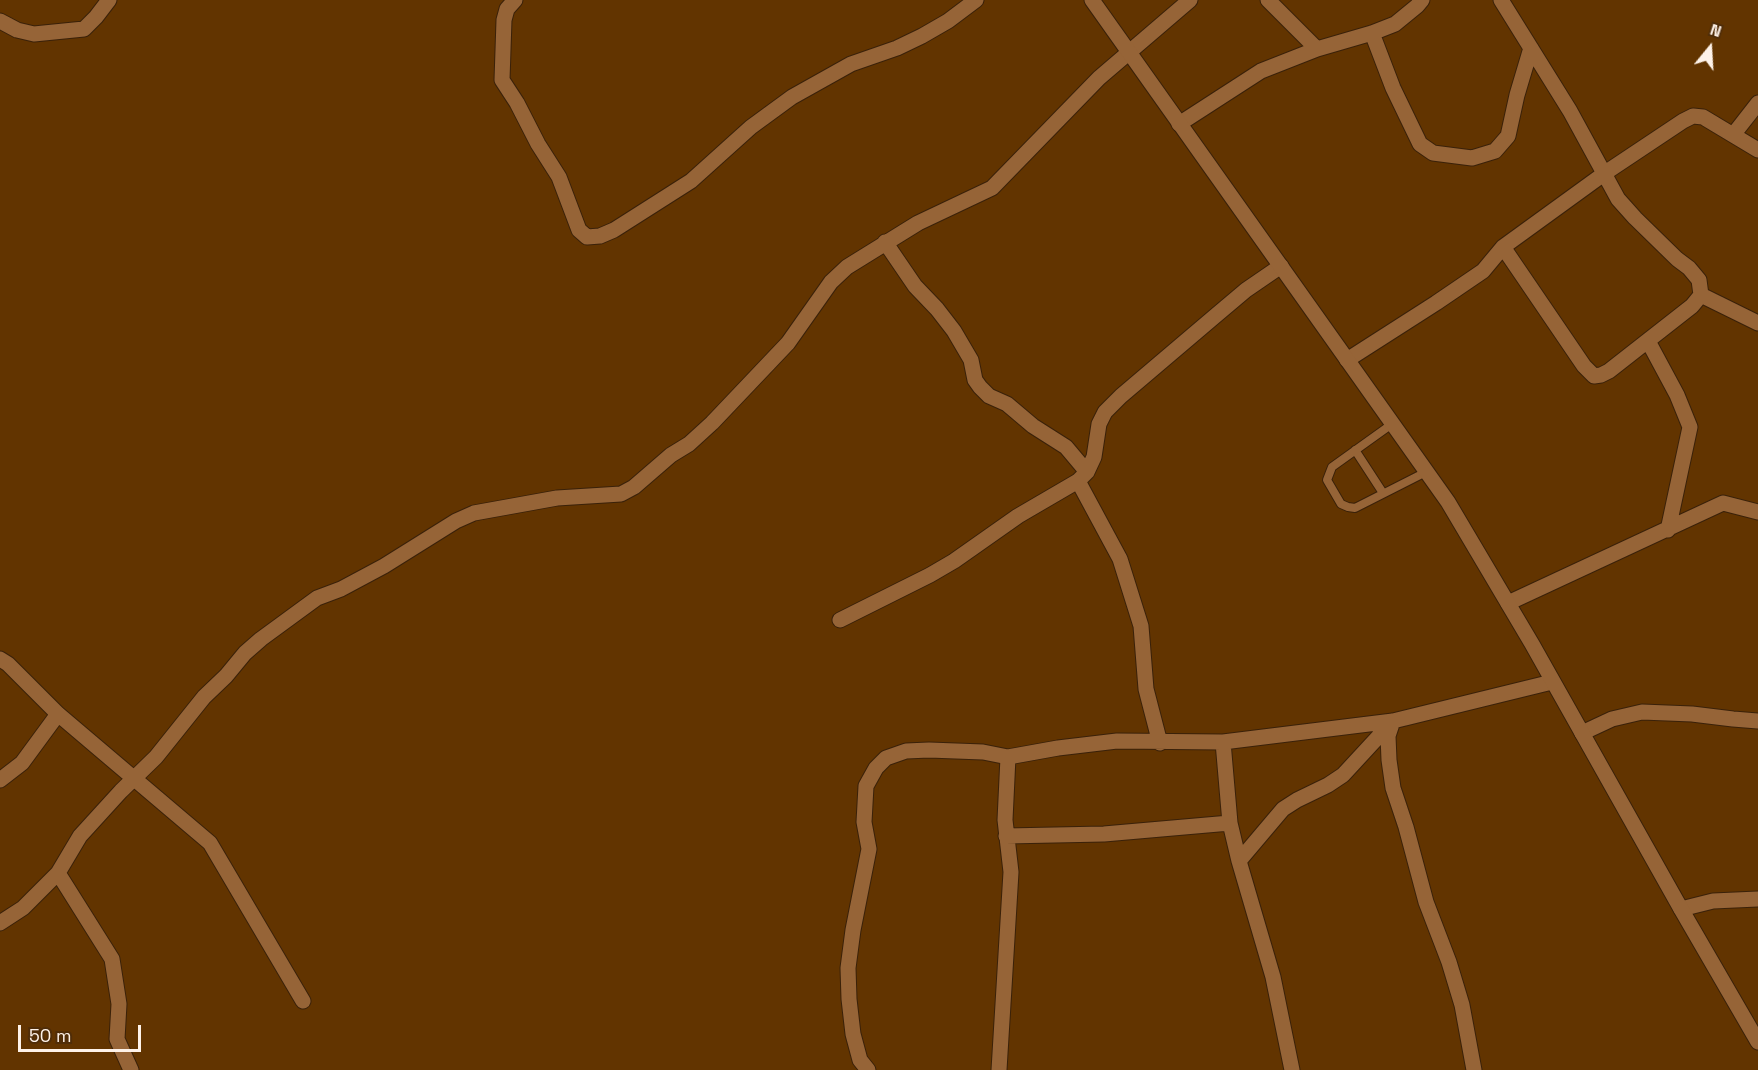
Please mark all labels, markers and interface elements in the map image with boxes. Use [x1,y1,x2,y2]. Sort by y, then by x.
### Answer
north arrow [1680,18,1740,78]
text: N [1707,19,1724,42]
scale bar [21,1013,144,1051]
text: 50 m [29,1024,71,1047]

